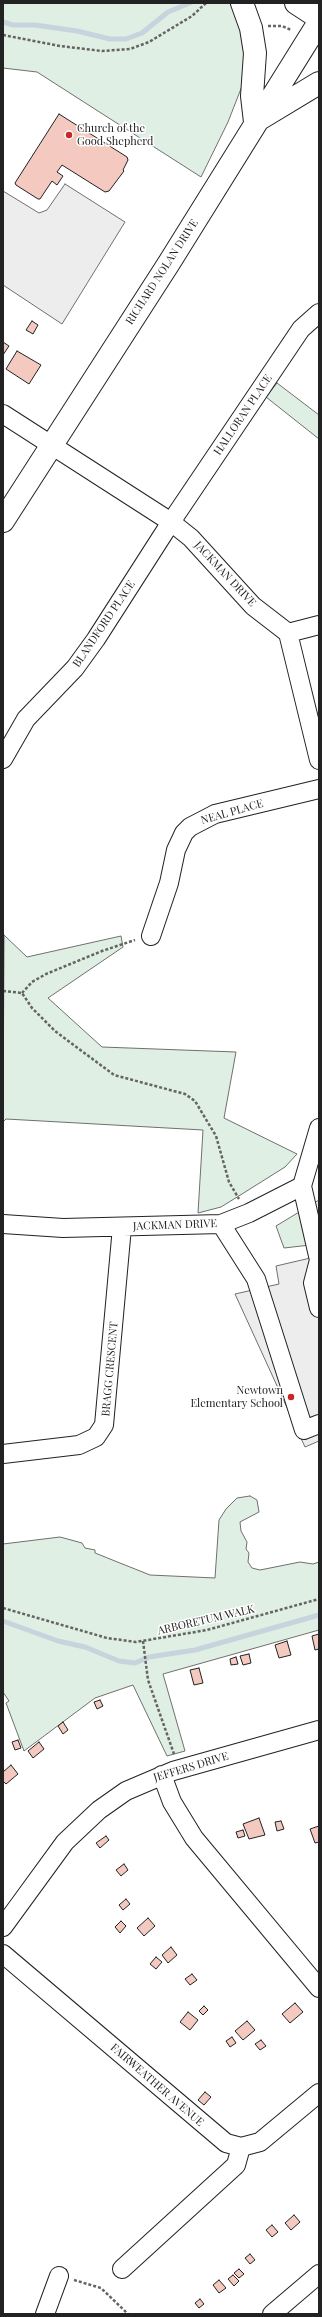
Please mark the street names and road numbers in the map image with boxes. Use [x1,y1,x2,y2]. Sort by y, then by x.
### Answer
street label: RICHARD NOLAN DRIVE [123,217,201,327]
street label: HALLORAN PLACE [211,372,275,458]
street label: JACKMAN DRIVE [191,539,259,609]
street label: BLANDFORD PLACE [70,578,138,670]
street label: NEAL PLACE [199,797,265,827]
street label: JACKMAN DRIVE [133,1217,217,1233]
street label: BRAGG CRESCENT [99,1321,121,1417]
street label: ARBORETUM WALK [156,1602,256,1638]
street label: JEFFERS DRIVE [152,1749,230,1785]
street label: FAIRWEATHER AVENUE [108,2041,206,2129]

